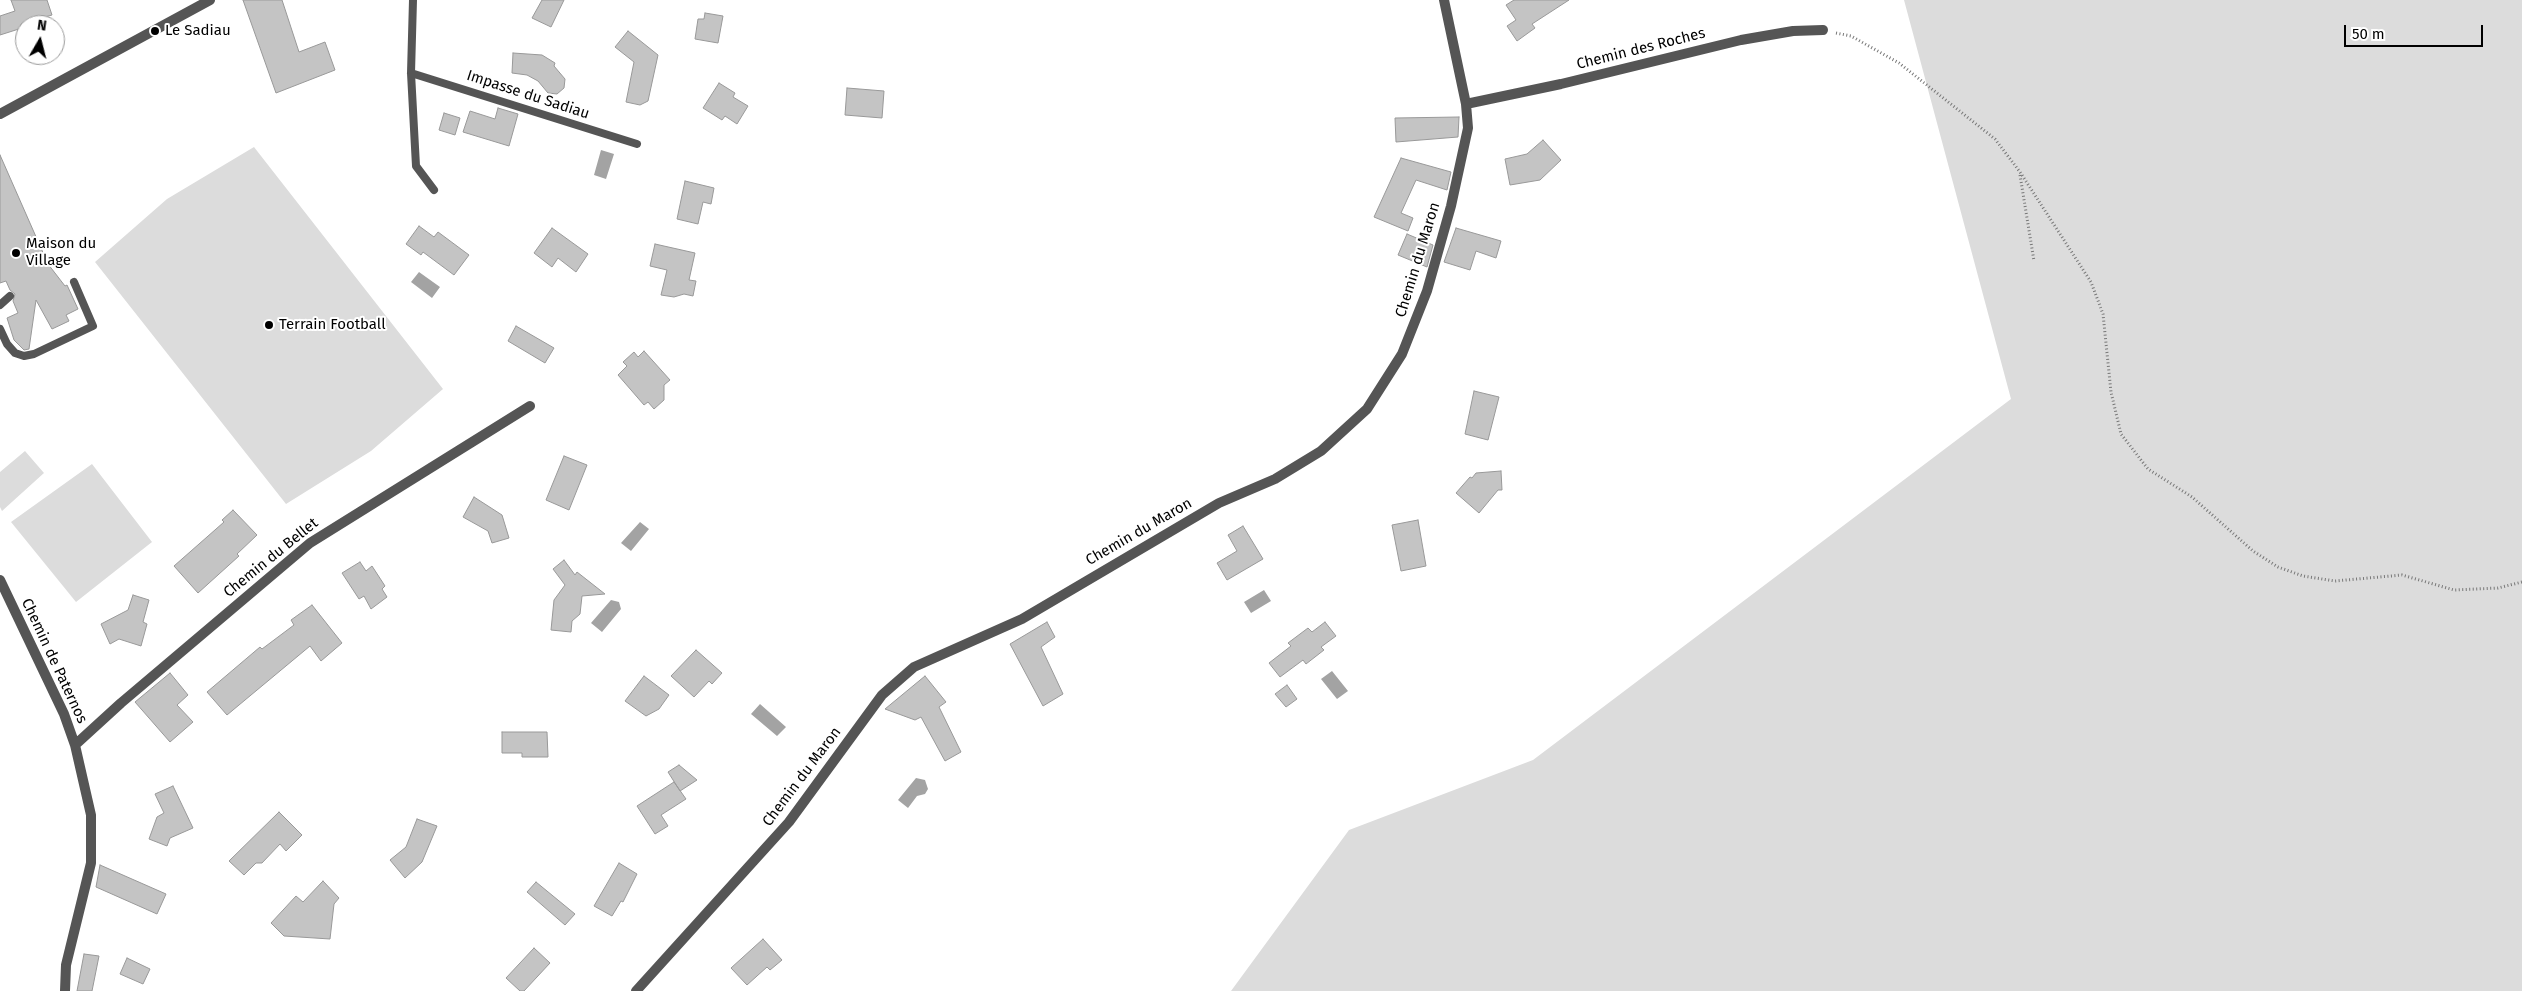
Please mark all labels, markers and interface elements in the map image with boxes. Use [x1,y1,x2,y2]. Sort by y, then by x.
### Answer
north arrow [15,15,65,65]
scale bar [2347,15,2486,47]
text: N [36,17,48,35]
place label: Le Sadiau [165,22,231,40]
street label: Chemin des Roches [1575,24,1707,74]
marker: Le Sadiau [149,25,161,37]
text: 50 m [2352,25,2385,43]
street label: Impasse du Sadiau [464,67,592,123]
street label: Chemin du Maron [1392,200,1444,320]
place label: Maison du Village [26,235,96,270]
marker: Maison du Village [10,247,22,259]
place label: Terrain Football [279,316,386,334]
marker: Terrain Football [263,319,275,331]
street label: Chemin du Maron [1083,494,1195,570]
street label: Chemin du Bellet [220,514,322,602]
street label: Chemin de Paternos [17,596,91,726]
street label: Chemin du Maron [759,724,845,830]

